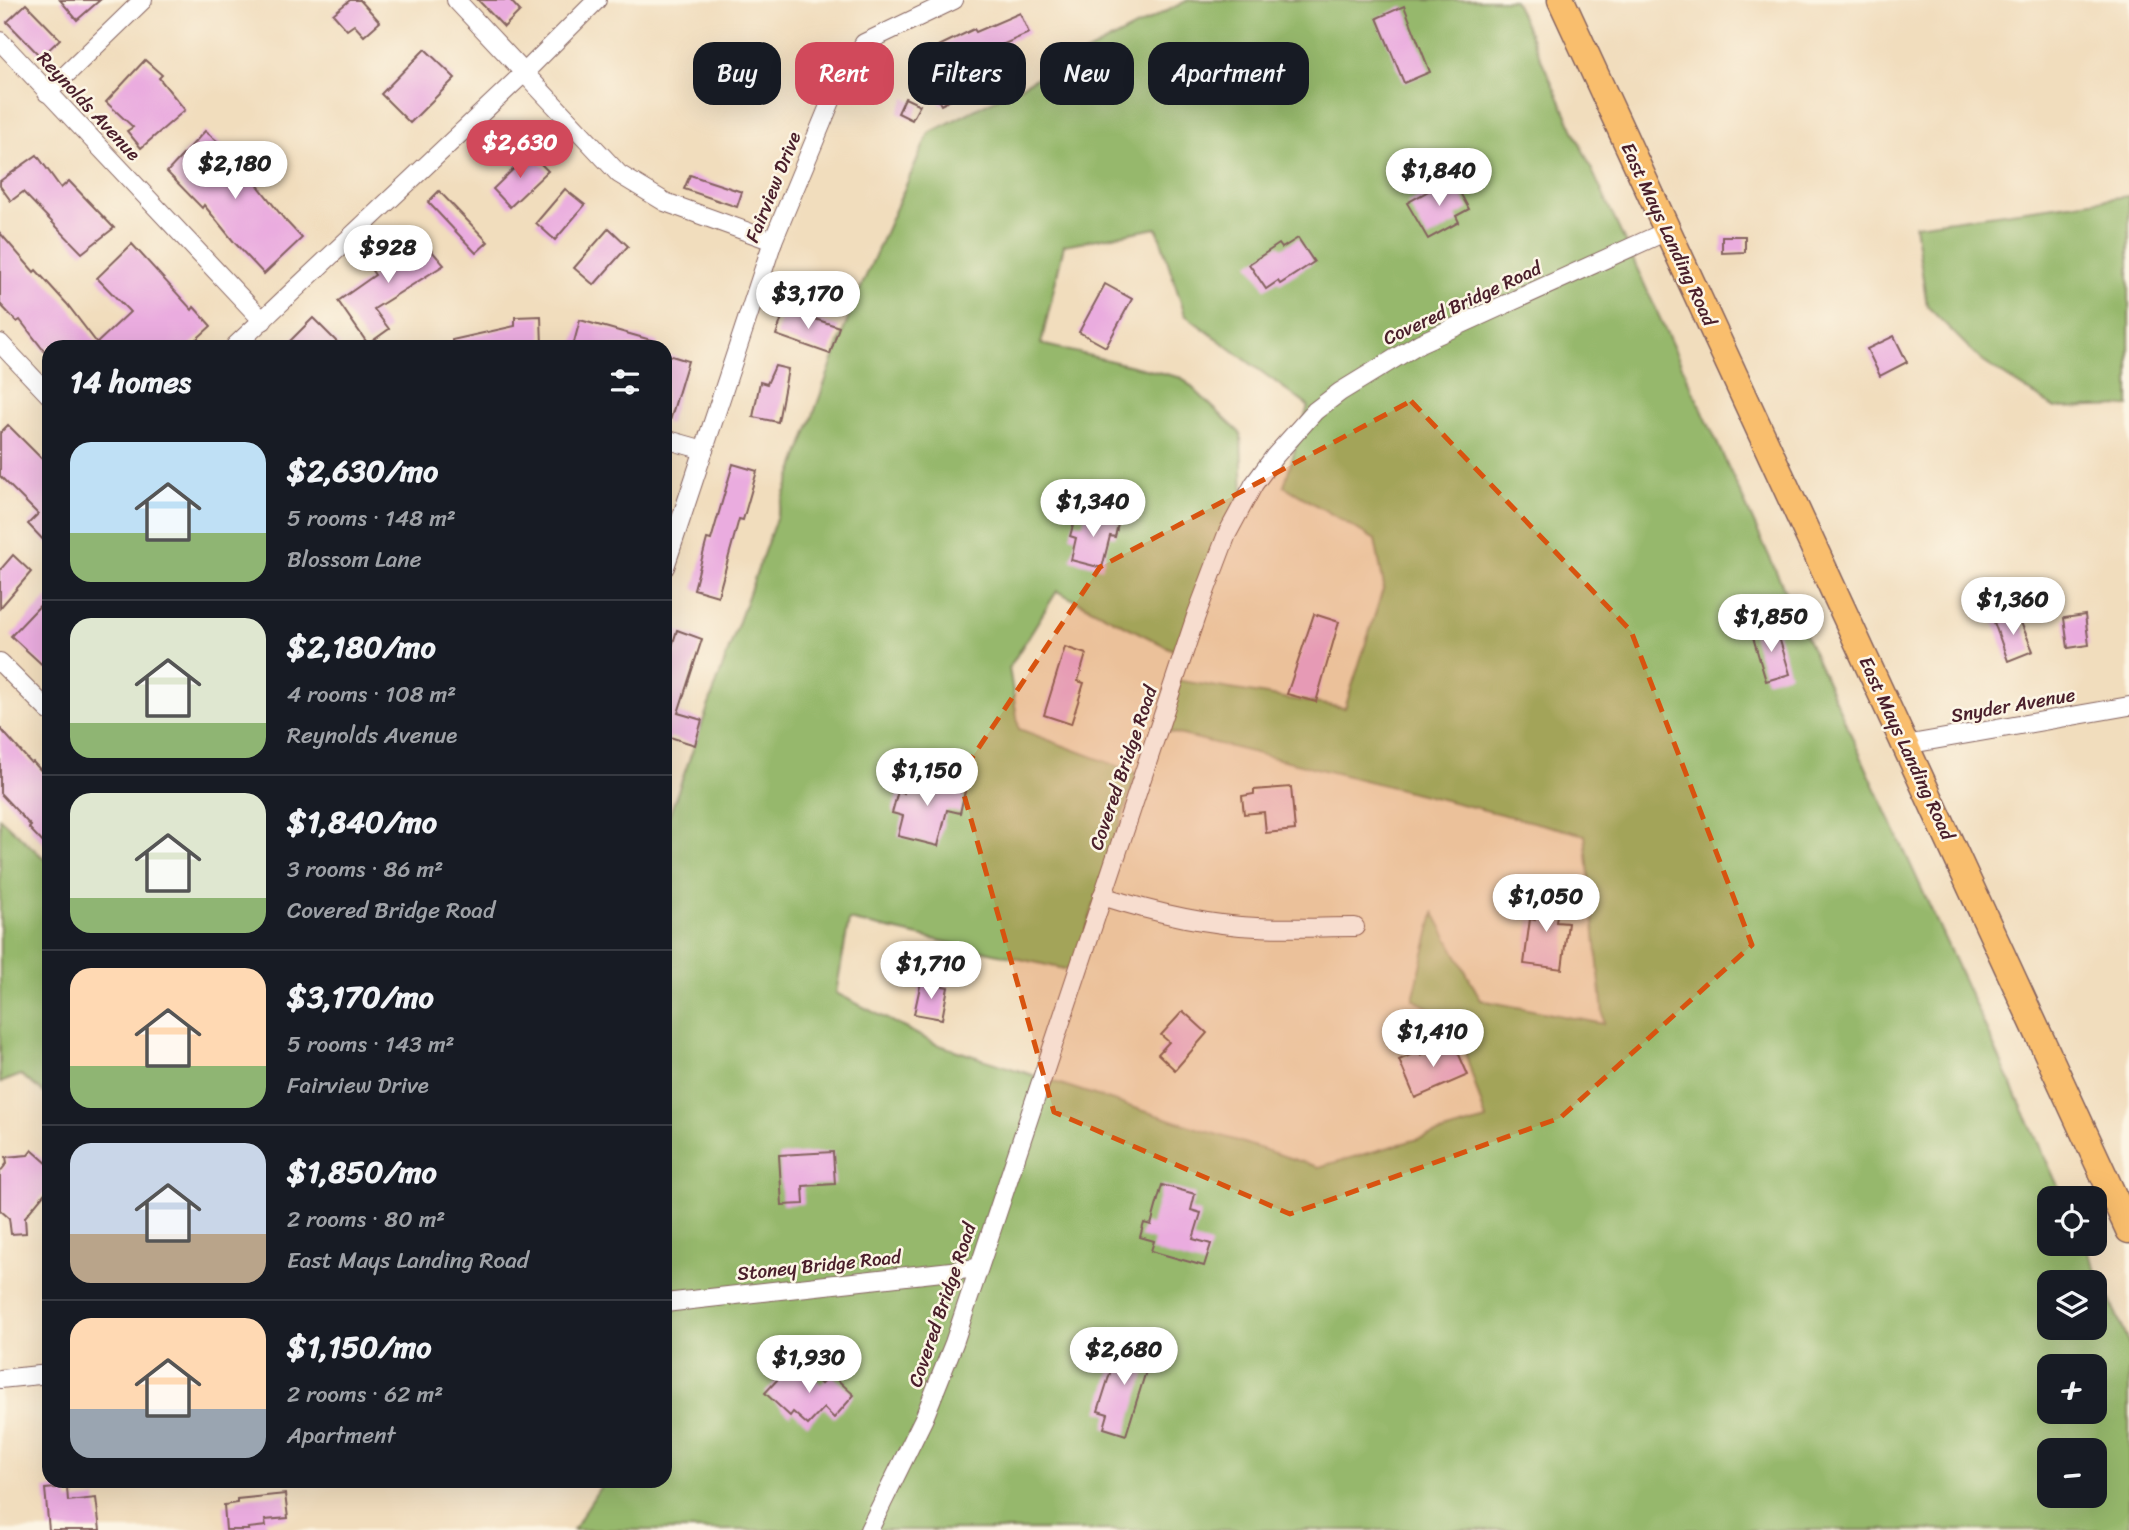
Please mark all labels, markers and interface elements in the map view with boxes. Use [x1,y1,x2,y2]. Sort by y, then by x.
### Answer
chip: Buy [693,42,781,105]
chip: Rent [795,42,894,105]
chip: Filters [908,42,1026,105]
chip: New [1040,42,1134,105]
chip: Apartment [1148,42,1309,105]
street label: Reynolds Avenue [29,43,149,169]
pin: $2,630 [463,120,577,180]
text: $2,630 [482,122,558,163]
street label: Fairview Drive [736,126,810,248]
street label: East Mays Landing Road [1612,136,1727,333]
pin: $2,180 [178,142,292,201]
text: $2,180 [198,143,272,184]
pin: $1,840 [1382,148,1496,208]
text: $1,840 [1402,150,1476,191]
pin: $928 [347,226,429,285]
text: $928 [360,227,416,268]
street label: Covered Bridge Road [1377,251,1549,354]
pin: $3,170 [751,272,865,331]
text: $3,170 [772,273,844,314]
text: 14 homes [70,355,191,409]
icon: filters [606,363,644,401]
text: $2,630/mo [287,444,438,498]
icon: home [126,470,210,554]
pin: $1,340 [1036,480,1150,539]
text: $1,340 [1056,481,1130,522]
text: 5 rooms · 148 m² [287,498,456,539]
text: Blossom Lane [287,539,421,580]
pin: $1,360 [1956,578,2070,637]
text: $1,360 [1977,579,2049,620]
pin: $1,850 [1714,594,1828,654]
text: $1,850 [1734,596,1808,637]
text: $2,180/mo [287,620,436,674]
icon: home [126,646,210,730]
street label: East Mays Landing Road [1850,650,1965,847]
text: 4 rooms · 108 m² [287,674,456,715]
street label: Snyder Avenue [1948,678,2078,732]
street label: Covered Bridge Road [1079,680,1167,855]
text: Reynolds Avenue [287,715,457,756]
pin: $1,150 [870,748,984,808]
text: $1,150 [892,750,962,791]
text: $1,840/mo [287,795,437,849]
icon: home [126,821,210,905]
text: 3 rooms · 86 m² [287,849,443,890]
pin: $1,050 [1489,874,1603,934]
text: $1,050 [1509,876,1583,917]
text: Covered Bridge Road [287,890,495,931]
pin: $1,710 [874,942,988,1001]
text: $1,710 [896,943,966,984]
text: $3,170/mo [287,970,434,1024]
icon: home [126,996,210,1080]
pin: $1,410 [1376,1010,1490,1069]
text: $1,410 [1398,1011,1468,1052]
text: 5 rooms · 143 m² [287,1024,455,1065]
text: Fairview Drive [287,1065,429,1106]
text: $1,850/mo [287,1145,437,1199]
icon: home [126,1171,210,1255]
map controls [2037,1186,2107,1508]
button: locate [2037,1186,2107,1256]
text: 2 rooms · 80 m² [287,1199,445,1240]
street label: Covered Bridge Road [898,1217,986,1392]
text: East Mays Landing Road [287,1240,529,1281]
street label: Stoney Bridge Road [735,1240,905,1290]
button: layers [2037,1270,2107,1340]
text: $1,150/mo [287,1320,431,1374]
pin: $2,680 [1067,1328,1181,1387]
text: $2,680 [1086,1329,1162,1370]
pin: $1,930 [752,1336,866,1395]
text: $1,930 [773,1337,845,1378]
icon: home [126,1346,210,1430]
button: + [2037,1354,2107,1424]
text: 2 rooms · 62 m² [287,1374,443,1415]
text: Apartment [287,1415,396,1456]
button: − [2037,1438,2107,1508]

